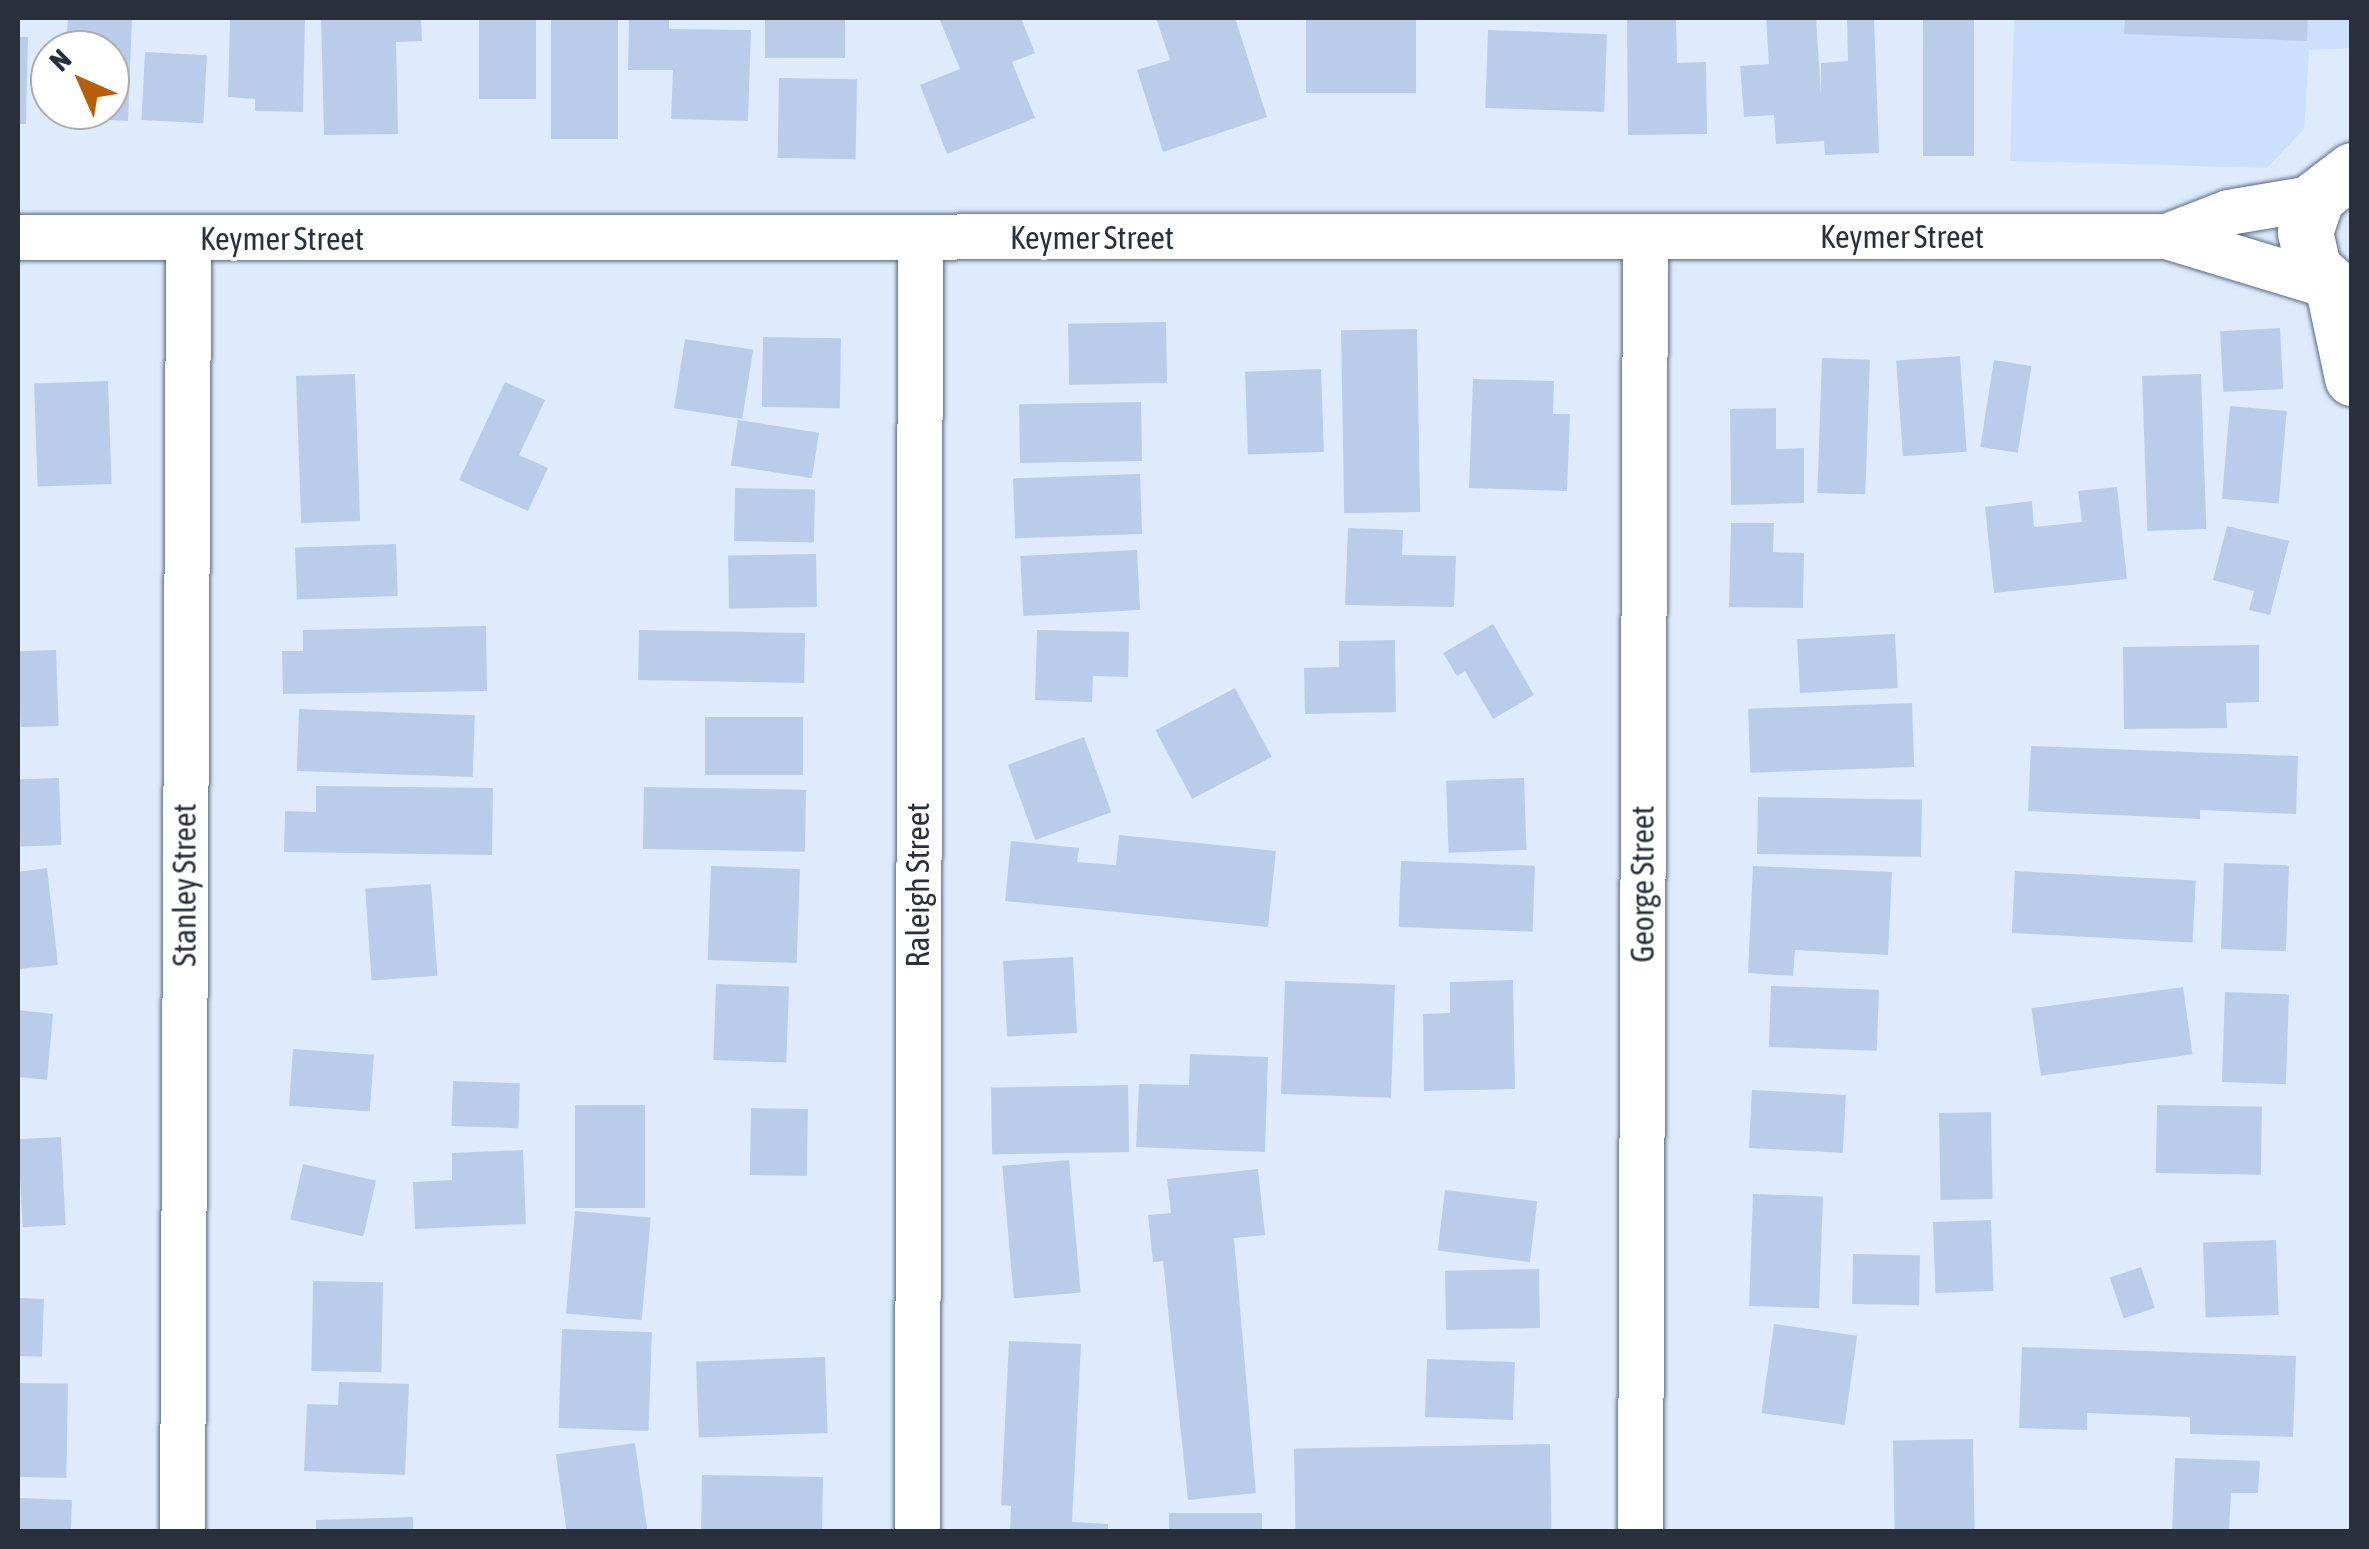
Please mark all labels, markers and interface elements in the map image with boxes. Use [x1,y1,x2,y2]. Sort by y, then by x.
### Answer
north arrow [30,30,130,130]
text: N [43,43,77,77]
street label: Keymer Street [1820,218,1984,256]
street label: Keymer Street [1010,219,1174,257]
street label: Keymer Street [200,220,364,258]
street label: Stanley Street [166,803,204,967]
street label: Raleigh Street [899,803,937,967]
street label: George Street [1624,805,1662,963]

